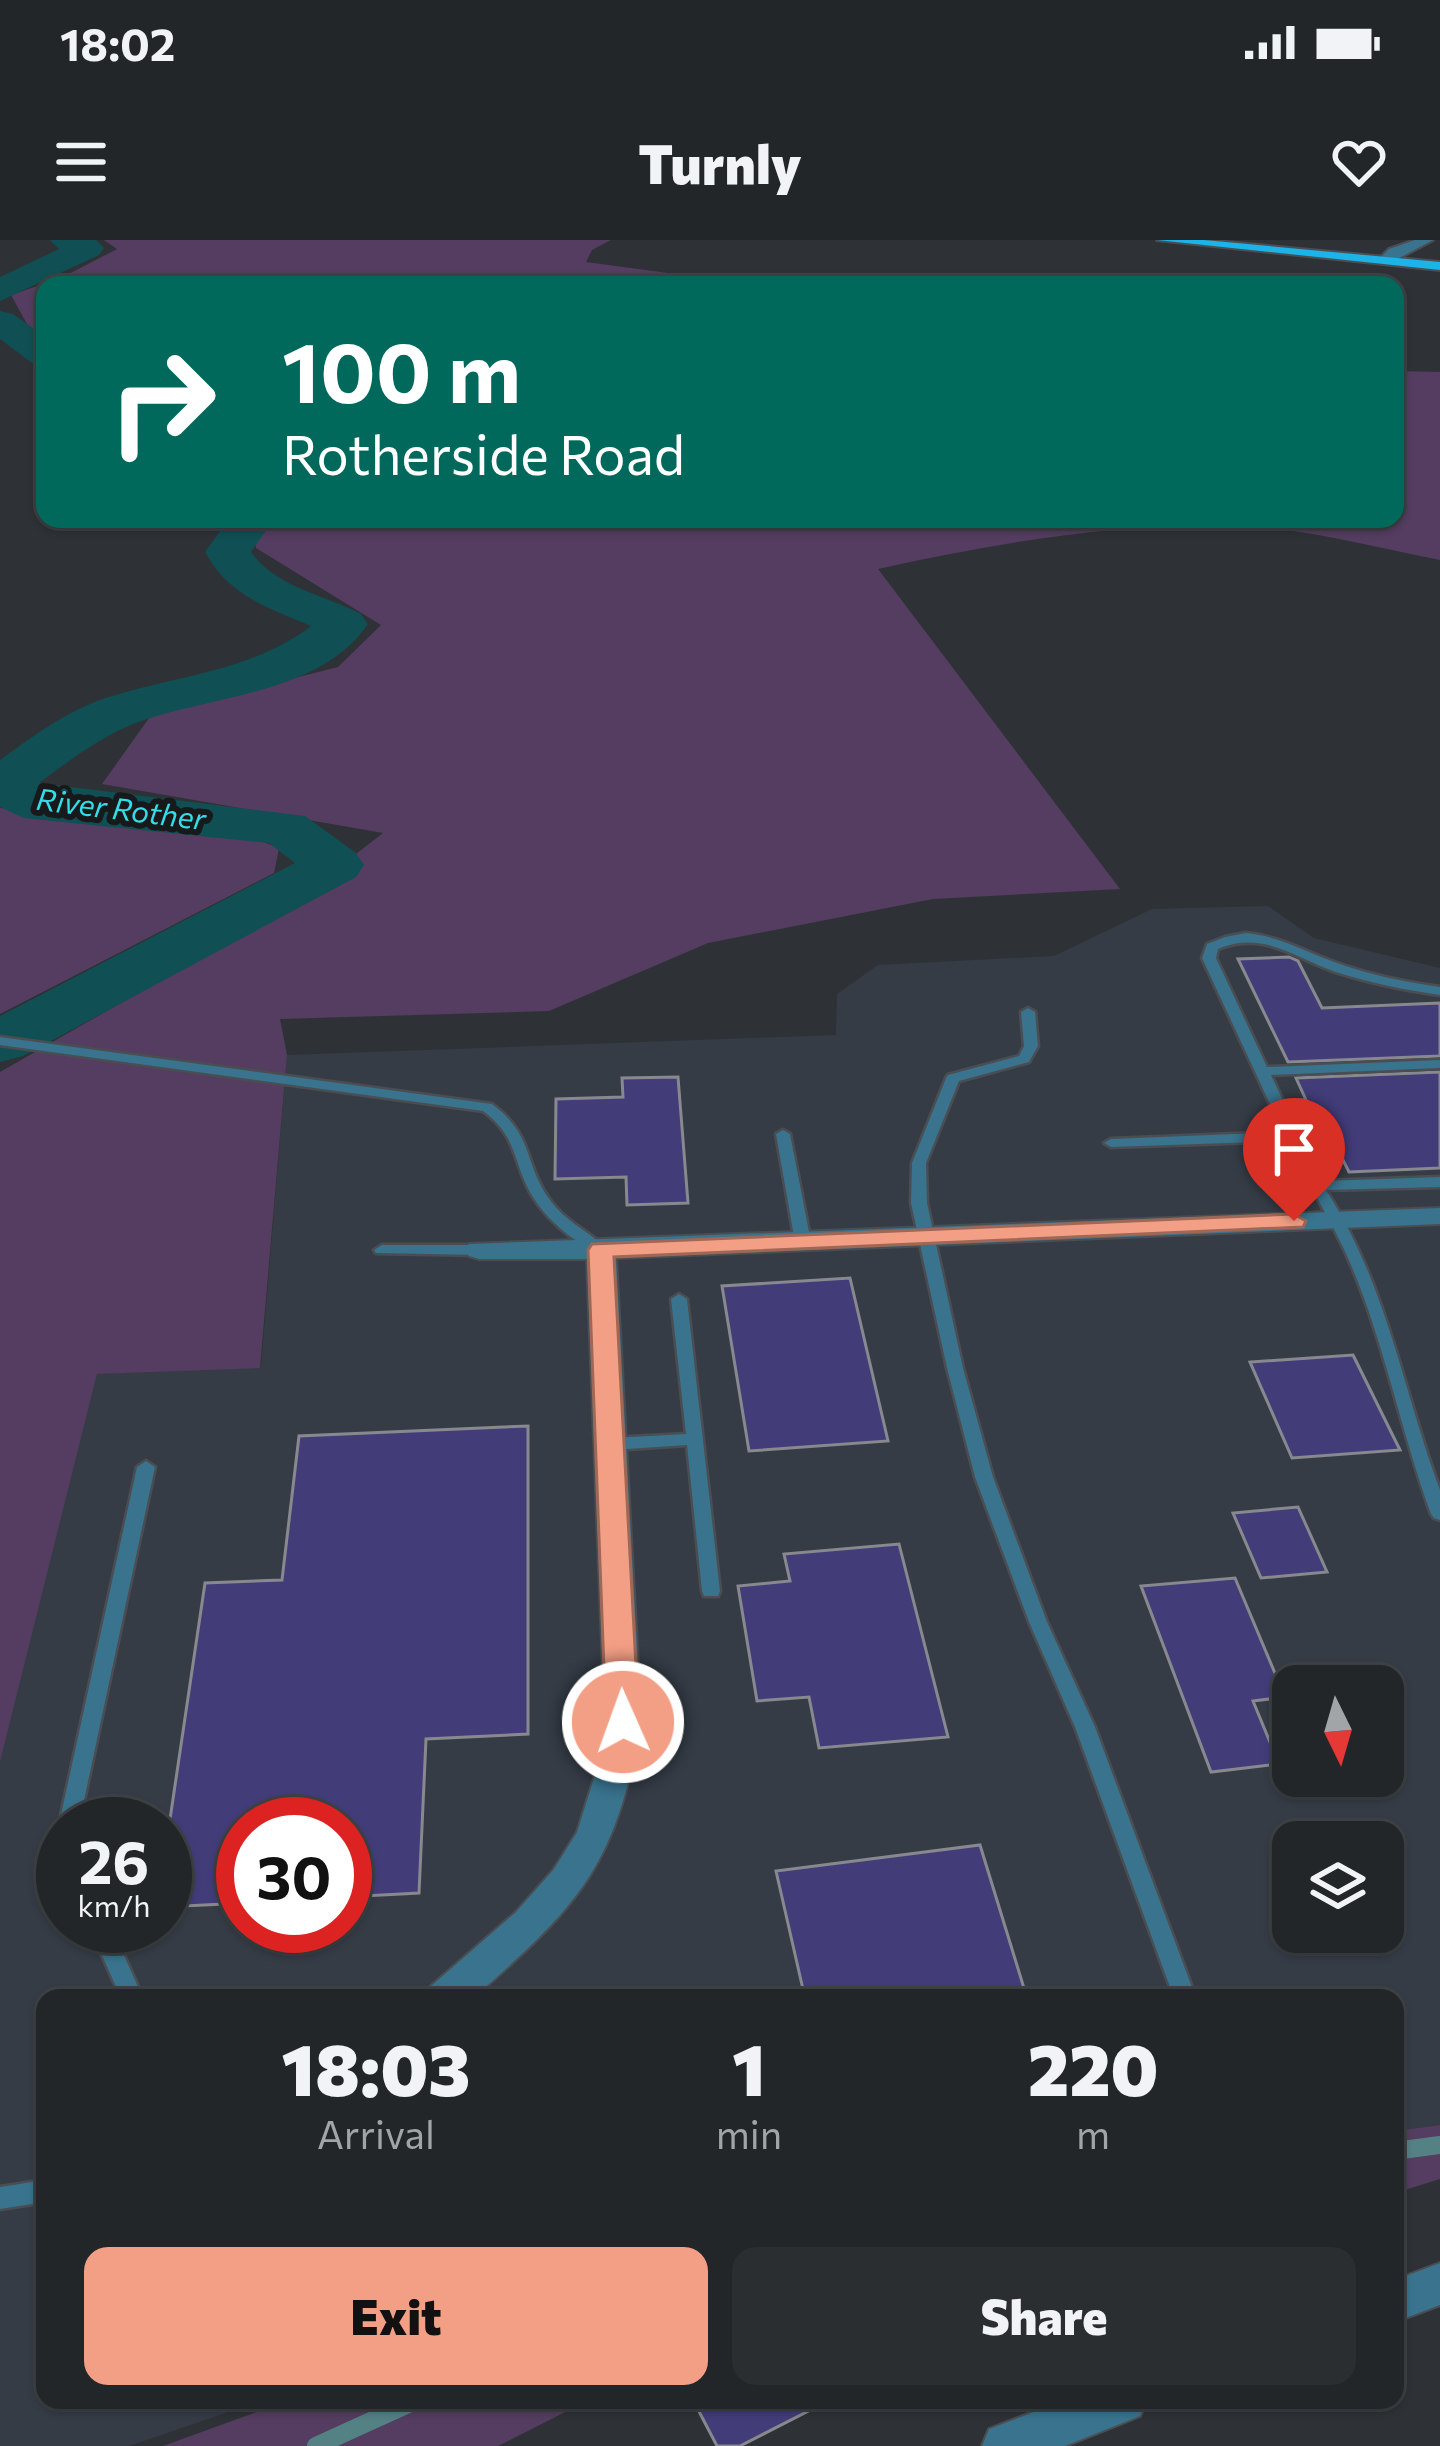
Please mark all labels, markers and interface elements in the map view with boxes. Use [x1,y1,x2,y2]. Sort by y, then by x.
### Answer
text: 18:02 [60,15,175,70]
icon: menu [48,129,114,195]
text: Turnly [638,129,802,195]
icon: heart [1326,129,1392,195]
text: 100 m [282,318,521,420]
icon: right [84,324,240,480]
text: Rotherside Road [282,420,685,486]
water label: River Rother [35,779,209,836]
pin [1243,1098,1345,1221]
icon: arrive [1261,1116,1327,1182]
position arrow [560,1659,686,1785]
north arrow [1272,1665,1404,1797]
map controls [1272,1665,1404,1953]
speed limit sign: 30 [216,1797,372,1953]
button: layers [1272,1821,1404,1953]
text: 26 [79,1823,149,1896]
text: km/h [78,1886,150,1923]
text: 18:03 [281,2023,470,2111]
text: 1 [732,2023,766,2111]
text: 220 [1028,2023,1159,2111]
text: Arrival [317,2109,435,2157]
text: min [716,2109,782,2157]
text: m [1076,2109,1110,2157]
button: Exit [84,2247,708,2385]
button: Share [732,2247,1356,2385]

